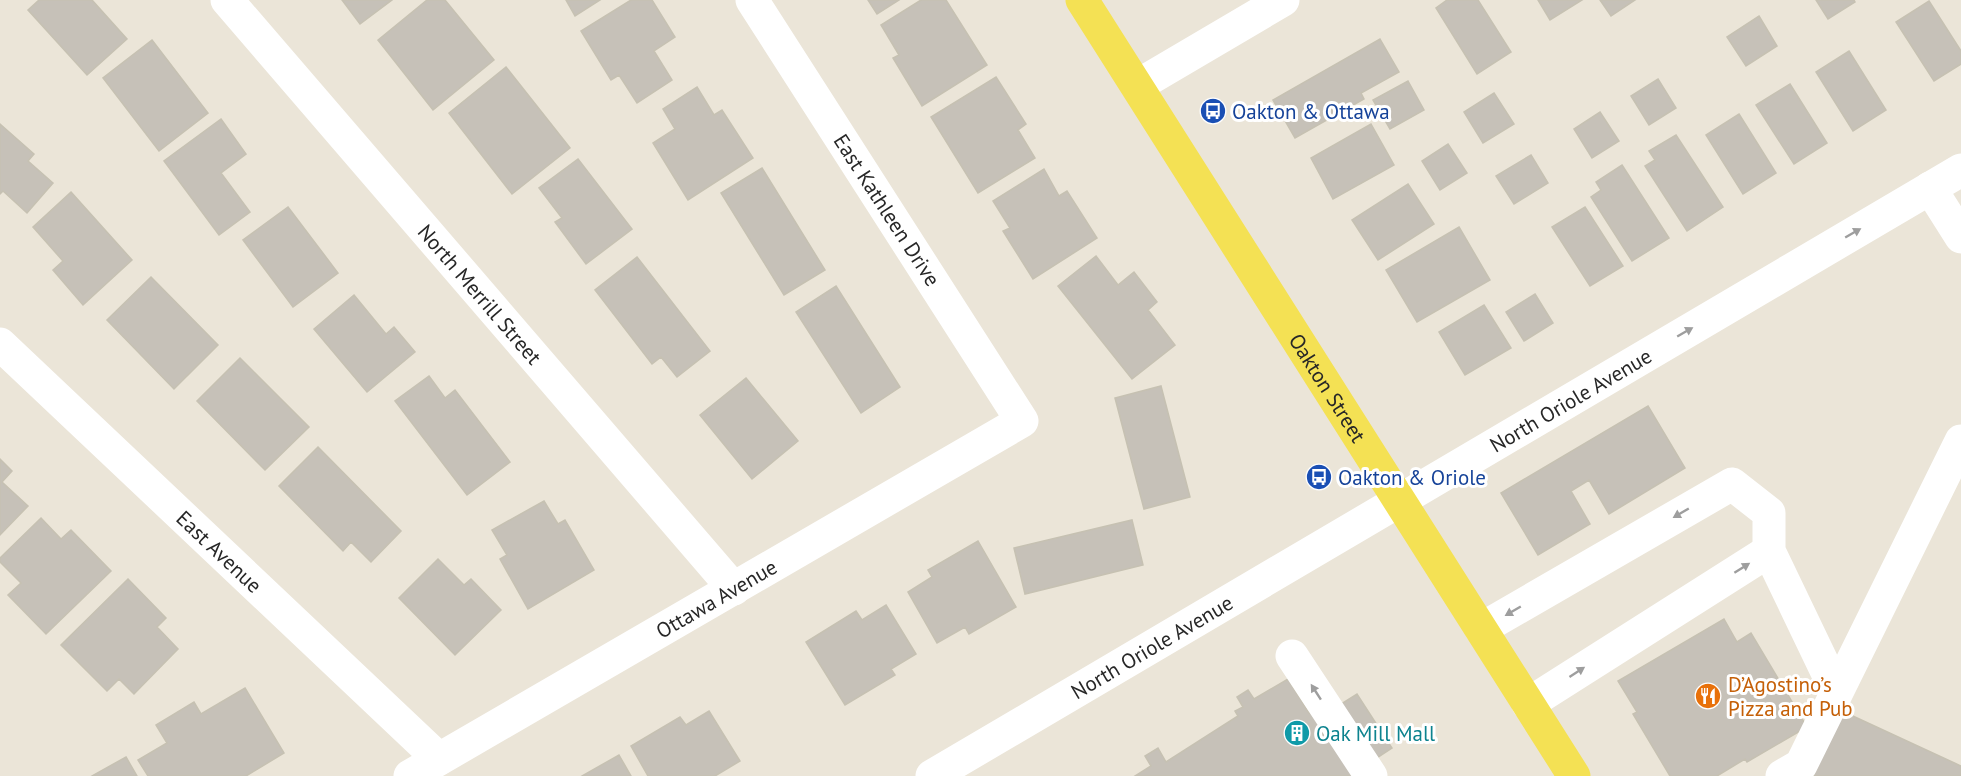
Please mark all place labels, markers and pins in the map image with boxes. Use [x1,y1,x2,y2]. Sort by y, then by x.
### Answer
bus stop icon: Oakton & Ottawa [1198,96,1228,126]
place label: Oakton & Ottawa [1232,98,1390,125]
bus stop icon: Oakton & Oriole [1304,462,1334,492]
place label: Oakton & Oriole [1338,464,1486,491]
place label: D’Agostino’s Pizza and Pub [1728,671,1853,722]
restaurant icon: D’Agostino’s Pizza and Pub [1693,681,1723,711]
building icon: Oak Mill Mall [1282,718,1312,748]
place label: Oak Mill Mall [1316,720,1435,747]

